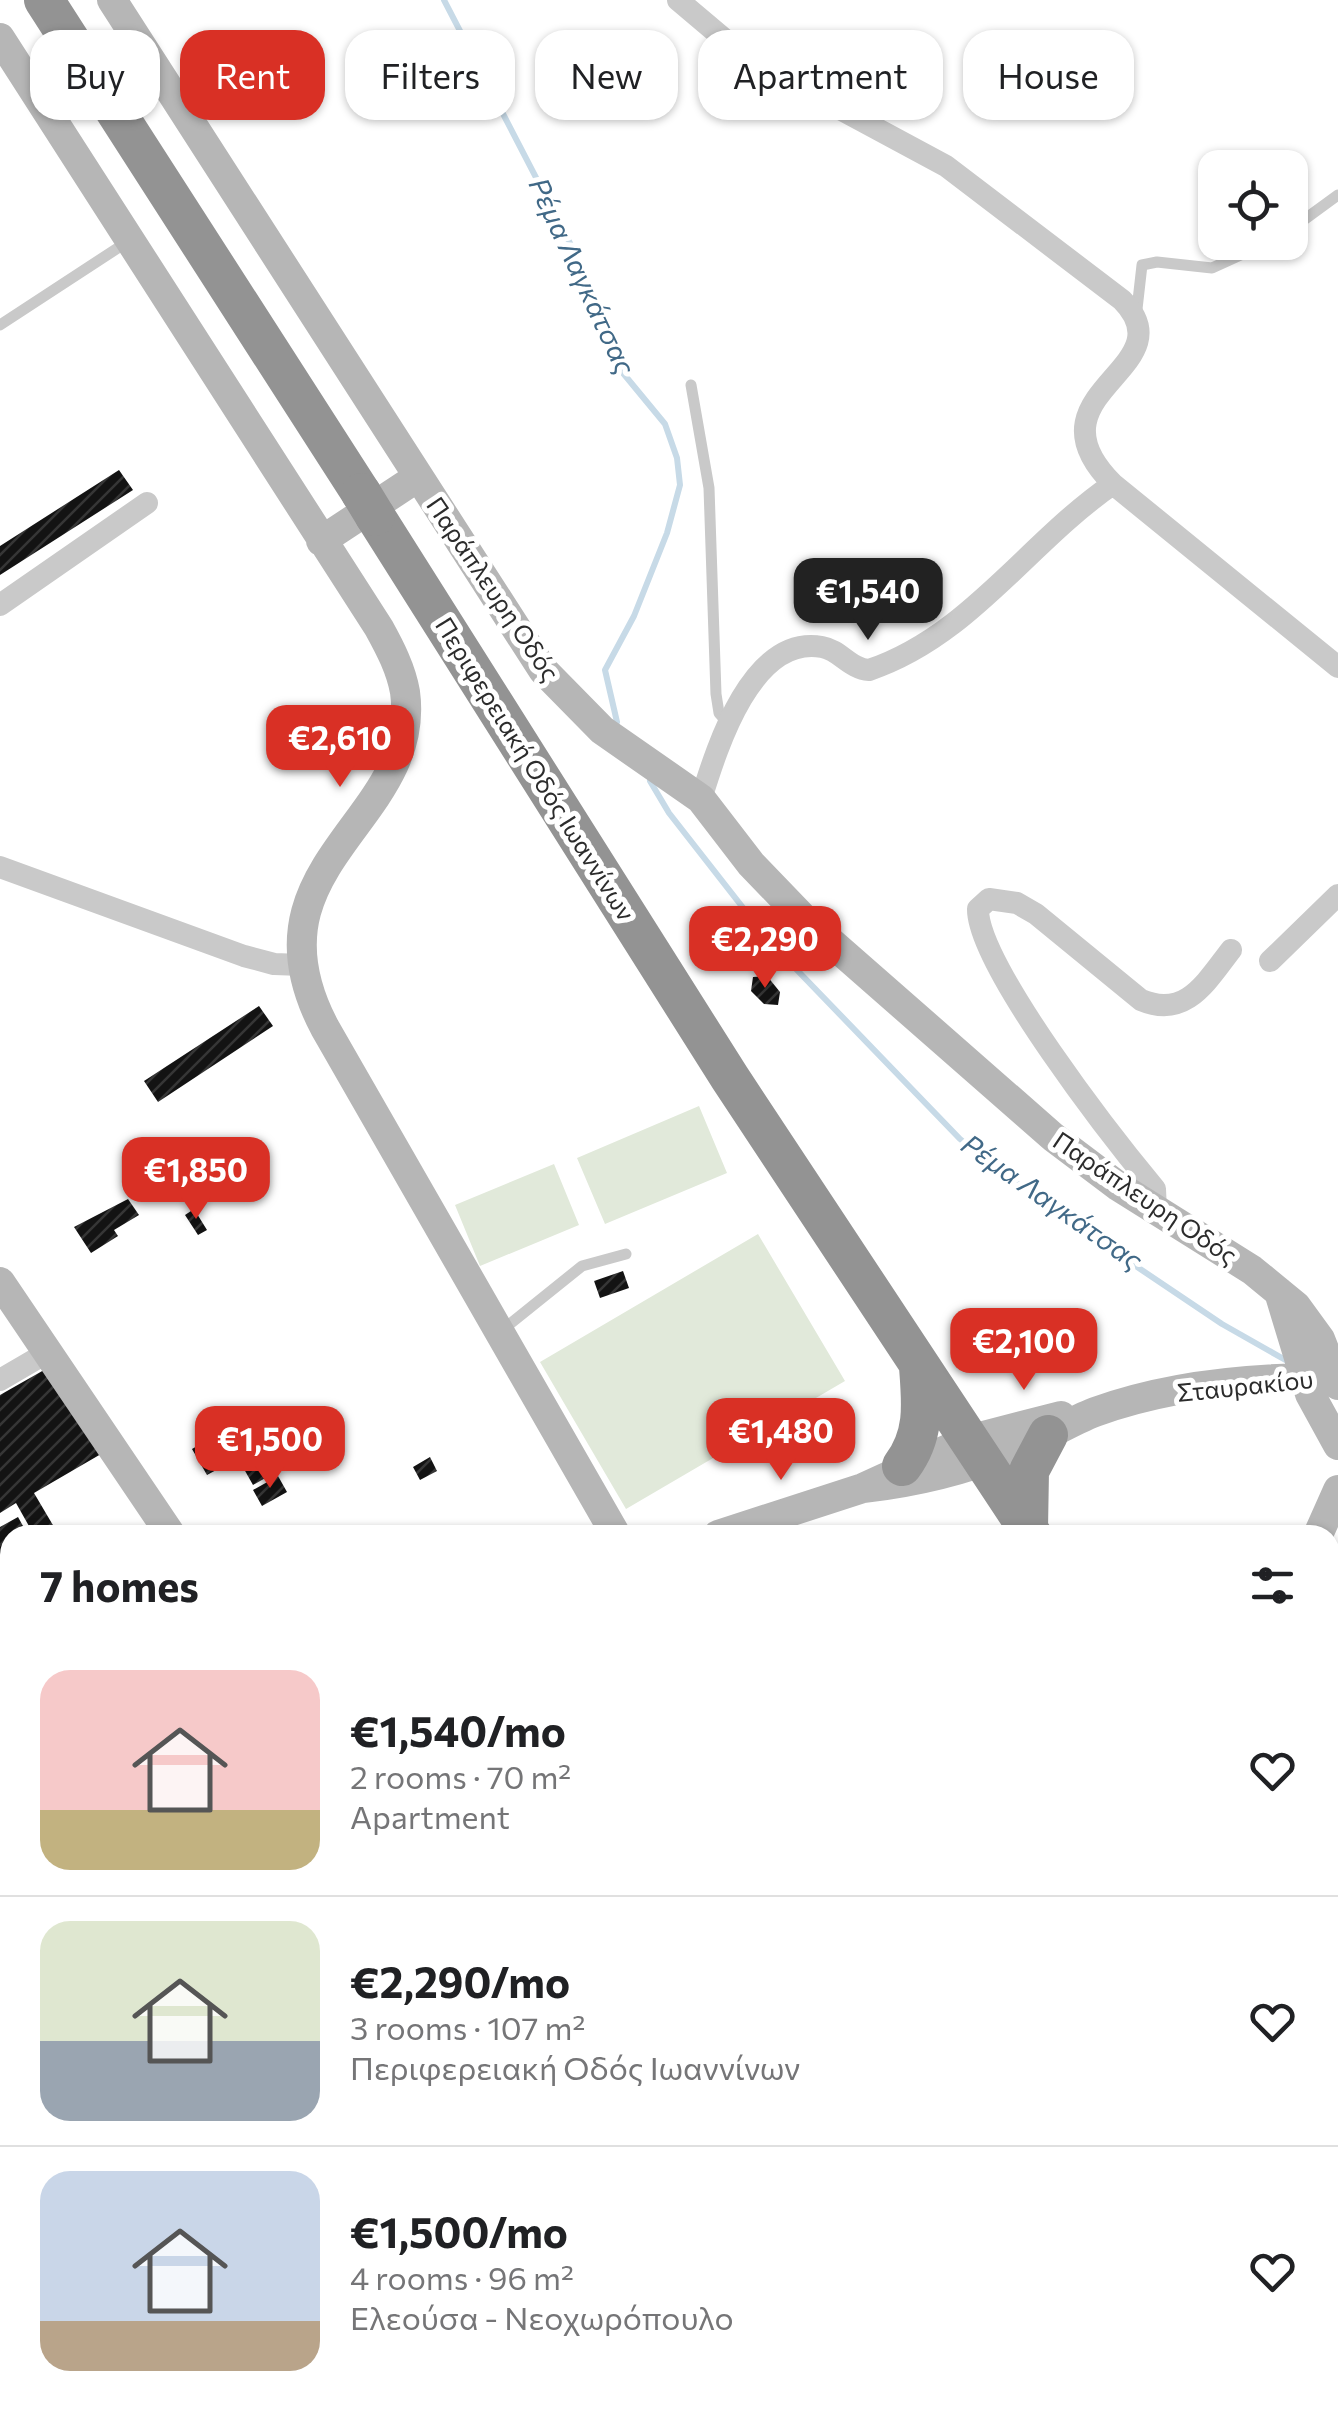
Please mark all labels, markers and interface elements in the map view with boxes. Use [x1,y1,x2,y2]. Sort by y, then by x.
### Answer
chip: Buy [30,30,160,120]
chip: Rent [180,30,325,120]
chip: Filters [345,30,515,120]
chip: New [535,30,678,120]
chip: Apartment [698,30,943,120]
chip: House [963,30,1134,120]
map controls [1198,150,1308,260]
button: locate [1198,150,1308,260]
water label: Ρέμα Λαγκάτσας [522,172,643,380]
street label: Παράπλευρη Οδός [421,491,566,686]
pin: €1,540 [787,558,949,643]
text: €1,540 [816,570,920,610]
street label: Περιφερειακή Οδός Ιωαννίνων [430,611,642,926]
pin: €2,610 [259,705,421,790]
text: €2,610 [288,717,392,757]
pin: €2,290 [684,906,846,991]
text: €2,290 [711,918,819,958]
street label: Παράπλευρη Οδός [1048,1125,1243,1270]
water label: Ρέμα Λαγκάτσας [956,1126,1150,1276]
pin: €1,850 [115,1137,277,1222]
text: €1,850 [144,1149,248,1189]
pin: €2,100 [943,1308,1105,1393]
text: €2,100 [972,1320,1076,1360]
street label: Σταυρακίου [1175,1363,1314,1407]
pin: €1,480 [700,1398,862,1483]
pin: €1,500 [189,1406,351,1491]
text: €1,480 [728,1410,834,1450]
text: €1,500 [217,1418,323,1458]
icon: filters [1245,1558,1300,1613]
text: 7 homes [40,1559,199,1611]
text: €1,540/mo [350,1704,566,1756]
icon: home [120,1710,240,1830]
icon: heart [1245,1743,1300,1798]
text: 2 rooms · 70 m² [350,1756,571,1796]
text: Apartment [350,1796,510,1836]
text: €2,290/mo [350,1955,570,2007]
icon: home [120,1961,240,2081]
icon: heart [1245,1994,1300,2049]
text: 3 rooms · 107 m² [350,2007,585,2047]
text: Περιφερειακή Οδός Ιωαννίνων [350,2047,800,2087]
text: €1,500/mo [350,2205,568,2257]
icon: home [120,2211,240,2331]
icon: heart [1245,2244,1300,2299]
text: 4 rooms · 96 m² [350,2257,574,2297]
text: Ελεούσα - Νεοχωρόπουλο [350,2297,734,2337]

